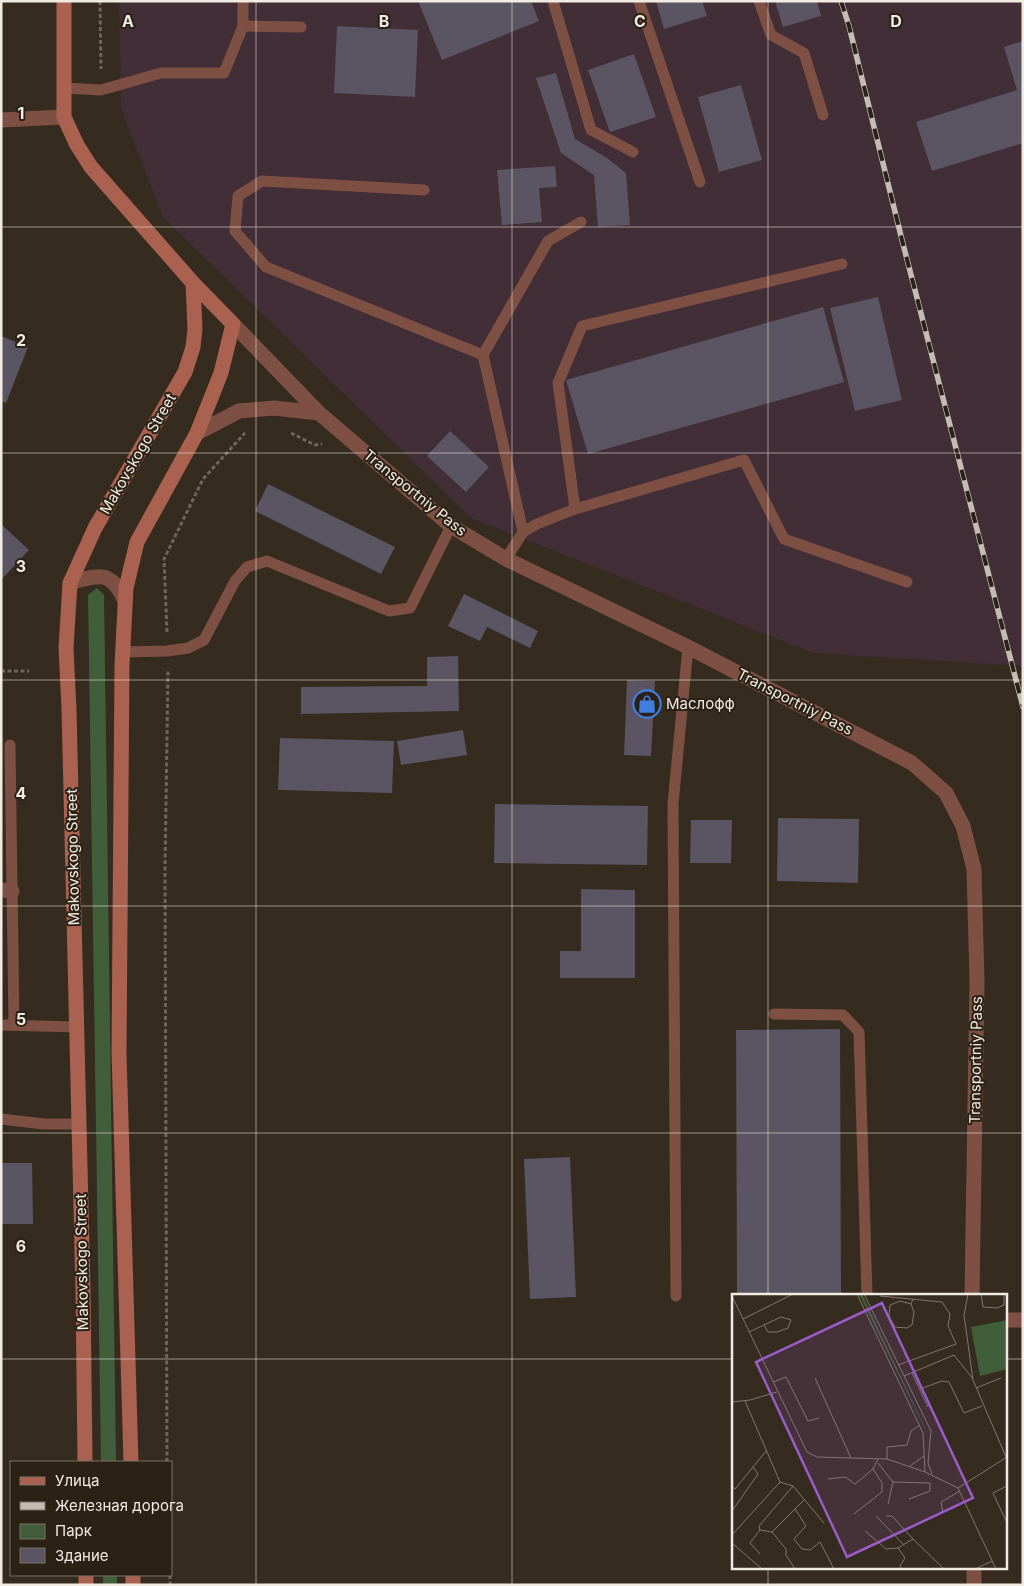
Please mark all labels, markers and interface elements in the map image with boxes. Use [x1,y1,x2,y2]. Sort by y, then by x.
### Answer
text: A [122,11,134,31]
text: B [379,11,389,31]
text: C [634,11,646,31]
text: D [890,11,902,31]
text: 1 [18,103,24,123]
text: 2 [16,330,26,350]
street label: Makovskogo Street [95,390,180,518]
street label: Transportniy Pass [360,445,471,540]
text: 3 [16,556,26,576]
street label: Transportniy Pass [734,664,856,739]
shop icon: Маслофф [632,689,662,719]
place label: Маслофф [666,694,735,713]
text: 4 [16,783,27,803]
street label: Makovskogo Street [62,788,83,925]
street label: Transportniy Pass [965,996,986,1124]
text: 5 [16,1009,26,1029]
street label: Makovskogo Street [71,1193,92,1330]
text: 6 [16,1236,26,1256]
inset map [732,1294,1006,1568]
legend [10,1461,172,1576]
text: Улица [55,1471,99,1490]
text: Железная дорога [55,1496,184,1515]
text: Парк [55,1521,92,1540]
text: Здание [55,1546,109,1565]

